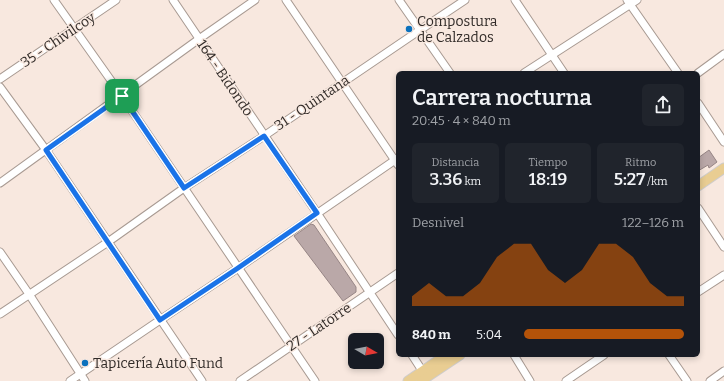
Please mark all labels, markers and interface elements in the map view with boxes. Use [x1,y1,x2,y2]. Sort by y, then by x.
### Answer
street label: 35 - Chivilcoy [17,8,99,71]
place label: Compostura de Calzados [417,13,498,46]
marker: Compostura de Calzados [404,24,414,34]
street label: 164 - Bidondo [193,37,257,119]
street label: 31 - Quintana [271,71,353,134]
pin [105,79,139,113]
text: Carrera nocturna [412,84,592,111]
button: share [642,84,684,126]
icon: arrive [111,85,133,107]
text: 20:45 · 4 × 840 m [412,113,511,128]
text: Distancia [431,156,479,169]
text: Tiempo [529,156,567,169]
text: Ritmo [625,156,656,169]
text: 3.36 [430,169,462,190]
text: 18:19 [529,169,567,190]
text: 5:27 [614,169,645,190]
text: km [462,175,481,188]
text: /km [645,175,668,188]
text: Desnivel [412,215,464,230]
text: 122–126 m [622,215,684,230]
street label: 27 - Latorre [283,299,355,355]
text: 840 m [412,327,451,342]
text: 5:04 [476,327,502,342]
north arrow [348,333,384,369]
map controls [348,333,384,369]
place label: Tapicería Auto Fund [93,355,223,372]
marker: Tapicería Auto Fund [80,358,90,368]

